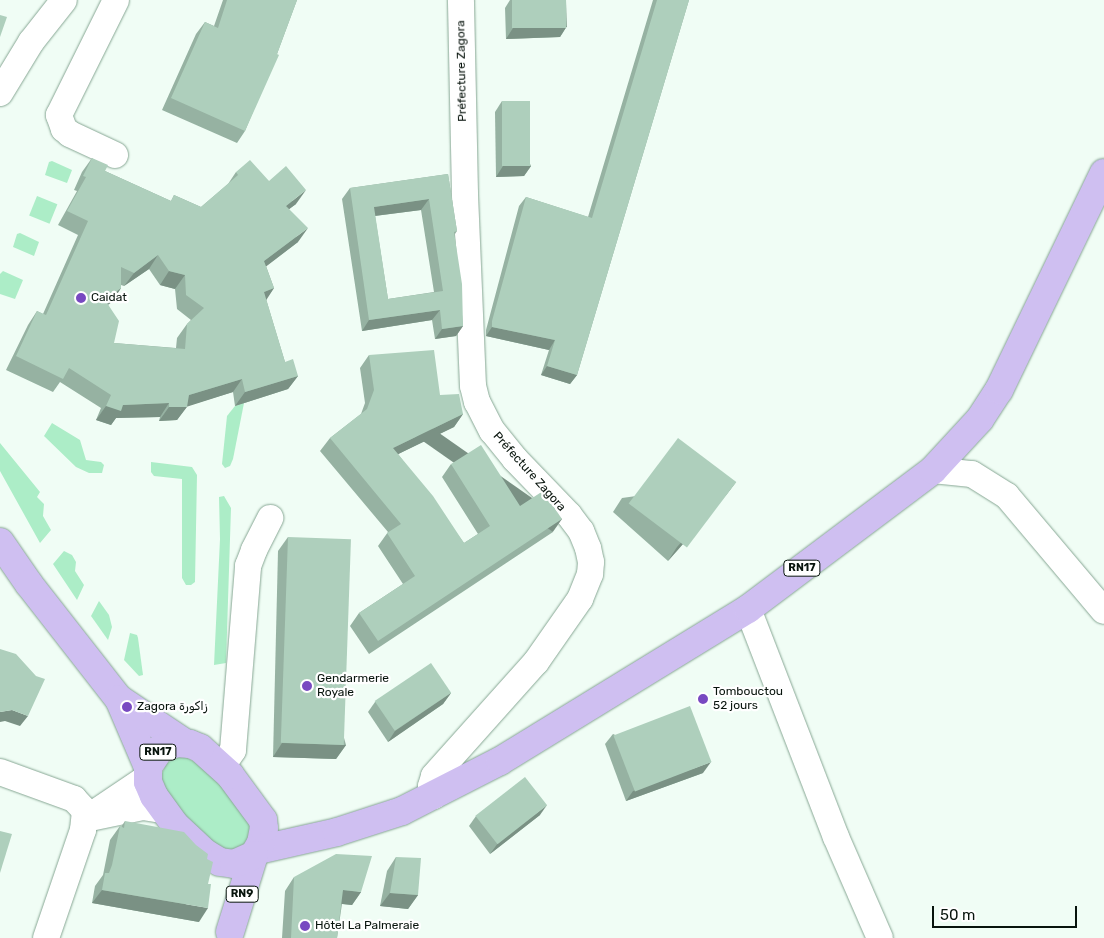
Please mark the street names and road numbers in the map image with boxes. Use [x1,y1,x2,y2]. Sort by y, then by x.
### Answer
street label: Préfecture Zagora [454,20,470,122]
street label: Préfecture Zagora [490,429,568,515]
road number: RN17 [783,560,821,576]
road number: RN17 [139,744,177,760]
road number: RN9 [224,886,260,902]

